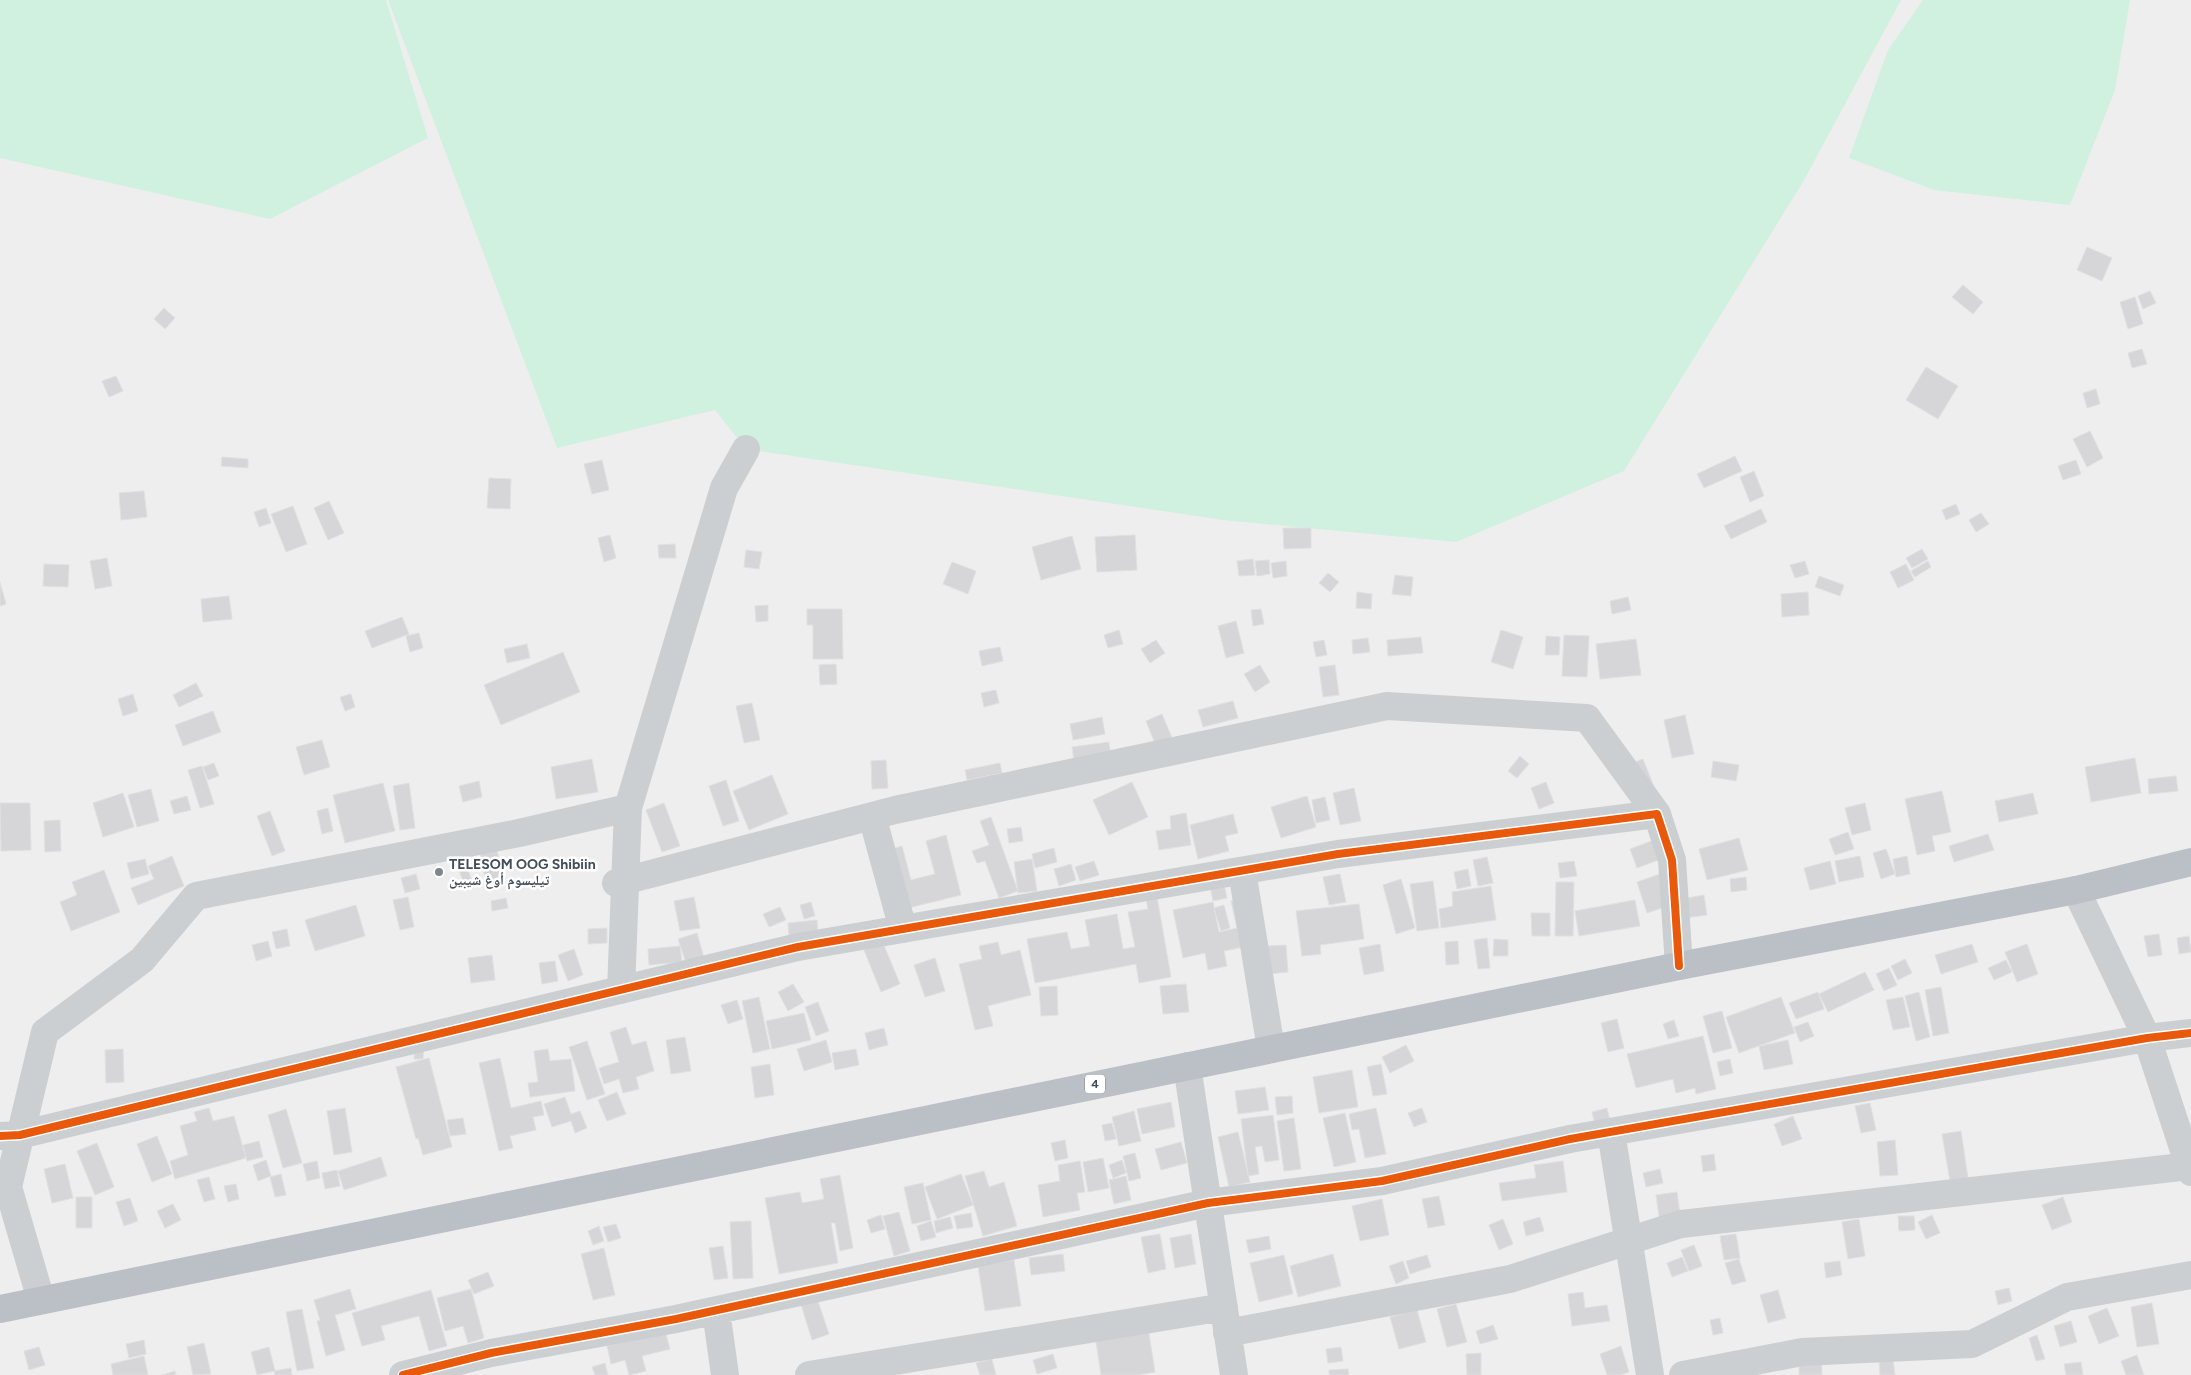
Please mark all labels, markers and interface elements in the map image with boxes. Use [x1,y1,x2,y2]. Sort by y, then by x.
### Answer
place label: TELESOM OOG Shibiin تيليسوم أوغ شيبين [449,856,596,890]
marker: TELESOM OOG Shibiin تيليسوم أوغ شيبين [433,866,445,878]
road number: 4 [1085,1074,1105,1094]

